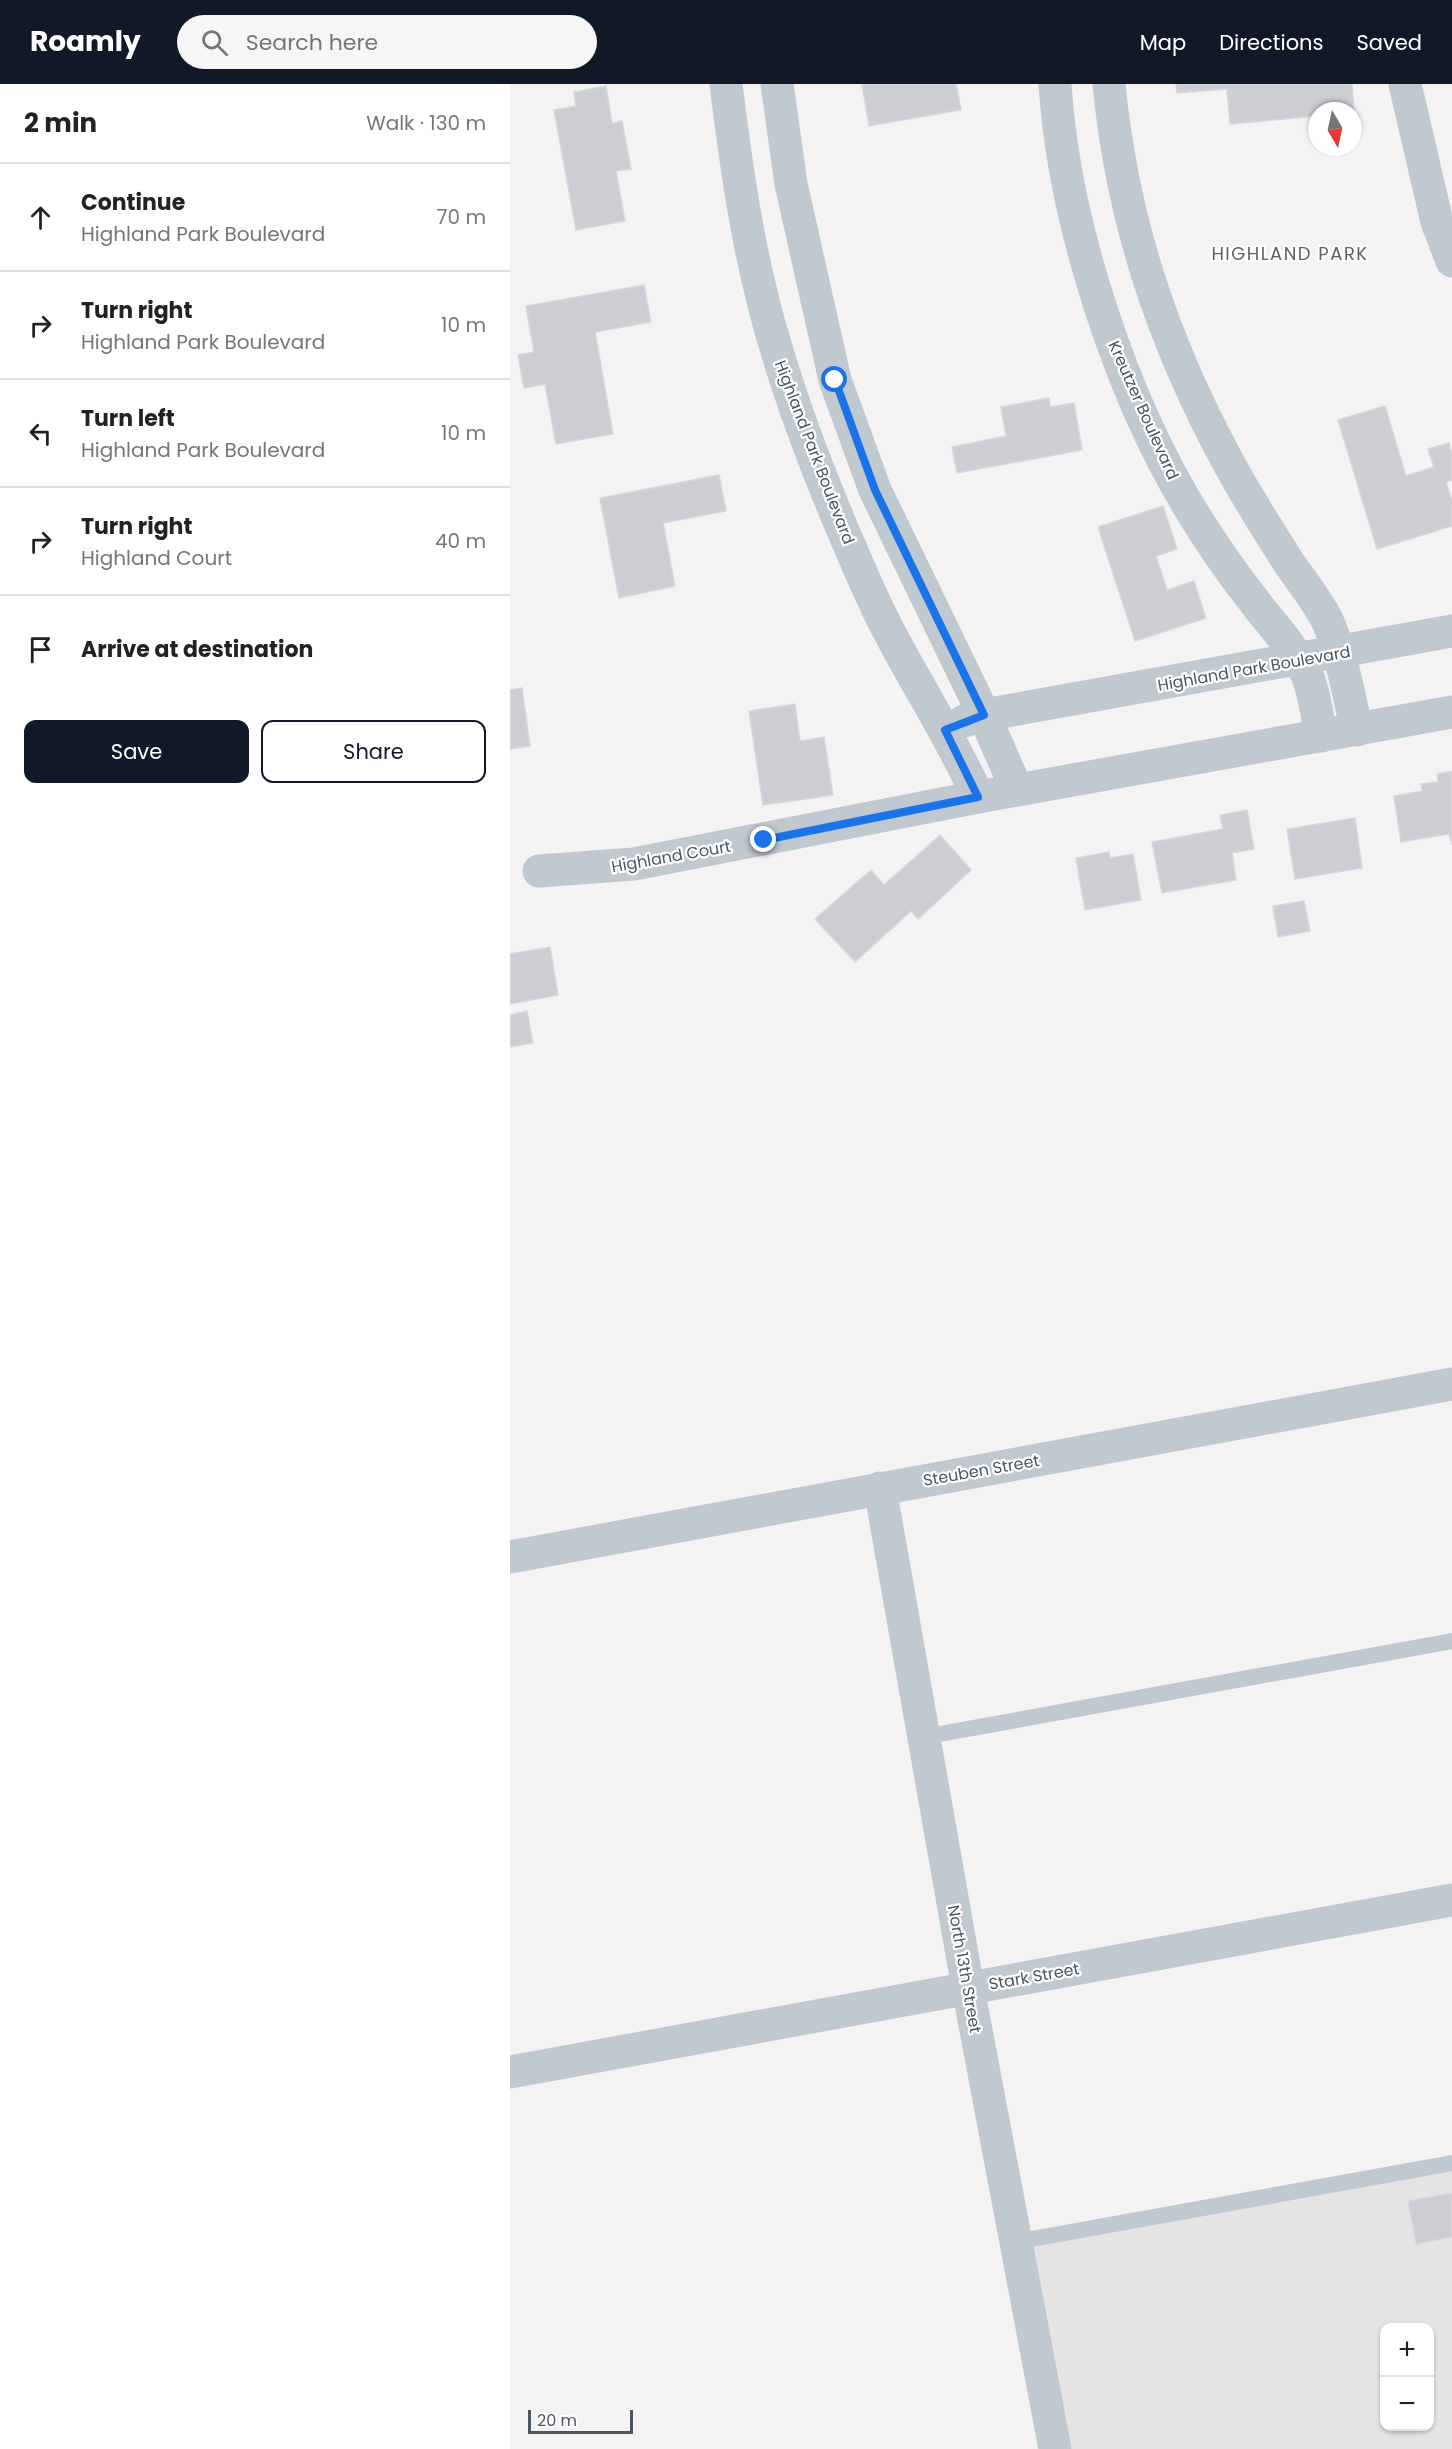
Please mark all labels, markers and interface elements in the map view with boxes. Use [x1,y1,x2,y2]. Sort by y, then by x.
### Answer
search box [177,15,597,69]
text: Roamly [30,22,141,61]
icon: search [198,26,231,59]
text: Search here [246,27,378,58]
text: Map [1140,28,1186,57]
text: Directions [1219,28,1323,57]
text: Saved [1356,28,1422,57]
north arrow [1308,102,1362,156]
text: 2 min [24,105,97,141]
text: Walk · 130 m [366,109,486,137]
text: Continue [81,187,185,218]
icon: ahead [24,201,57,234]
text: 70 m [437,203,486,231]
text: Highland Park Boulevard [81,220,325,248]
district label: HIGHLAND PARK [1211,241,1369,266]
text: Turn right [81,295,192,326]
icon: right [24,309,57,342]
text: 10 m [441,311,486,339]
text: Highland Park Boulevard [81,328,325,356]
street label: Kreutzer Boulevard [1103,337,1184,483]
street label: Highland Park Boulevard [769,357,860,548]
route start [821,366,847,392]
text: Turn left [81,403,175,434]
icon: left [24,417,57,450]
text: 10 m [441,419,486,447]
text: Highland Park Boulevard [81,436,325,464]
text: Turn right [81,511,192,542]
icon: right [24,525,57,558]
text: 40 m [435,527,486,555]
text: Highland Court [81,544,232,572]
icon: arrive [24,633,57,666]
text: Arrive at destination [81,634,313,665]
street label: Highland Park Boulevard [1156,640,1352,697]
button: Save [24,720,249,783]
button: Share [261,720,486,783]
route end [750,826,776,852]
street label: Highland Court [610,835,733,878]
street label: Steuben Street [921,1449,1041,1492]
street label: North 13th Street [942,1903,987,2035]
street label: Stark Street [987,1957,1081,1996]
map controls [1380,2323,1434,2431]
button: + [1380,2323,1434,2377]
button: − [1380,2377,1434,2431]
scale bar [528,2407,633,2434]
text: 20 m [537,2409,577,2432]

